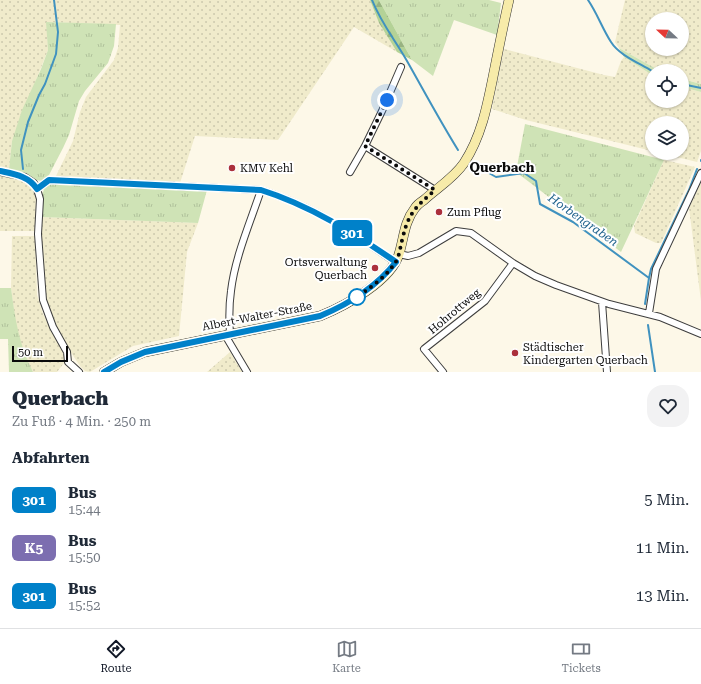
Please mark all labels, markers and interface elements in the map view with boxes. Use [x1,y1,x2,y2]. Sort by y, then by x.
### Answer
north arrow [645,12,689,56]
map controls [645,12,689,160]
button: locate [645,64,689,108]
your location [377,90,397,110]
button: layers [645,116,689,160]
district label: Querbach [470,160,535,175]
place label: KMV Kehl [240,162,294,175]
marker: KMV Kehl [227,163,237,173]
water label: Horbengraben [545,190,621,249]
place label: Zum Pflug [447,206,502,219]
marker: Zum Pflug [434,207,444,217]
line badge: 301 [329,220,375,246]
text: 301 [340,225,364,241]
place label: Ortsverwaltung Querbach [285,256,368,282]
marker: Ortsverwaltung Querbach [370,263,380,273]
street label: Hohrottweg [426,285,483,337]
unlabelled marker [348,288,366,306]
street label: Albert-Walter-Straße [201,299,313,334]
place label: Städtischer Kindergarten Querbach [523,341,648,367]
scale bar [12,344,68,363]
text: 50 m [18,346,43,359]
marker: Städtischer Kindergarten Querbach [510,348,520,358]
button: heart [647,385,689,427]
text: Querbach [12,387,108,410]
text: Zu Fuß · 4 Min. · 250 m [12,414,151,429]
text: Abfahrten [12,449,90,467]
text: Bus [68,484,96,502]
text: 5 Min. [644,491,689,509]
text: 301 [22,492,46,508]
text: 15:44 [68,502,100,517]
text: Bus [68,532,96,550]
text: 11 Min. [636,539,689,557]
text: K5 [25,540,43,556]
text: 15:50 [68,550,100,565]
text: Bus [68,580,96,598]
text: 13 Min. [636,587,689,605]
text: 301 [22,588,46,604]
text: 15:52 [68,598,100,613]
tab: Route [100,638,132,675]
tab: Karte [332,638,361,675]
tab: Tickets [562,638,601,675]

